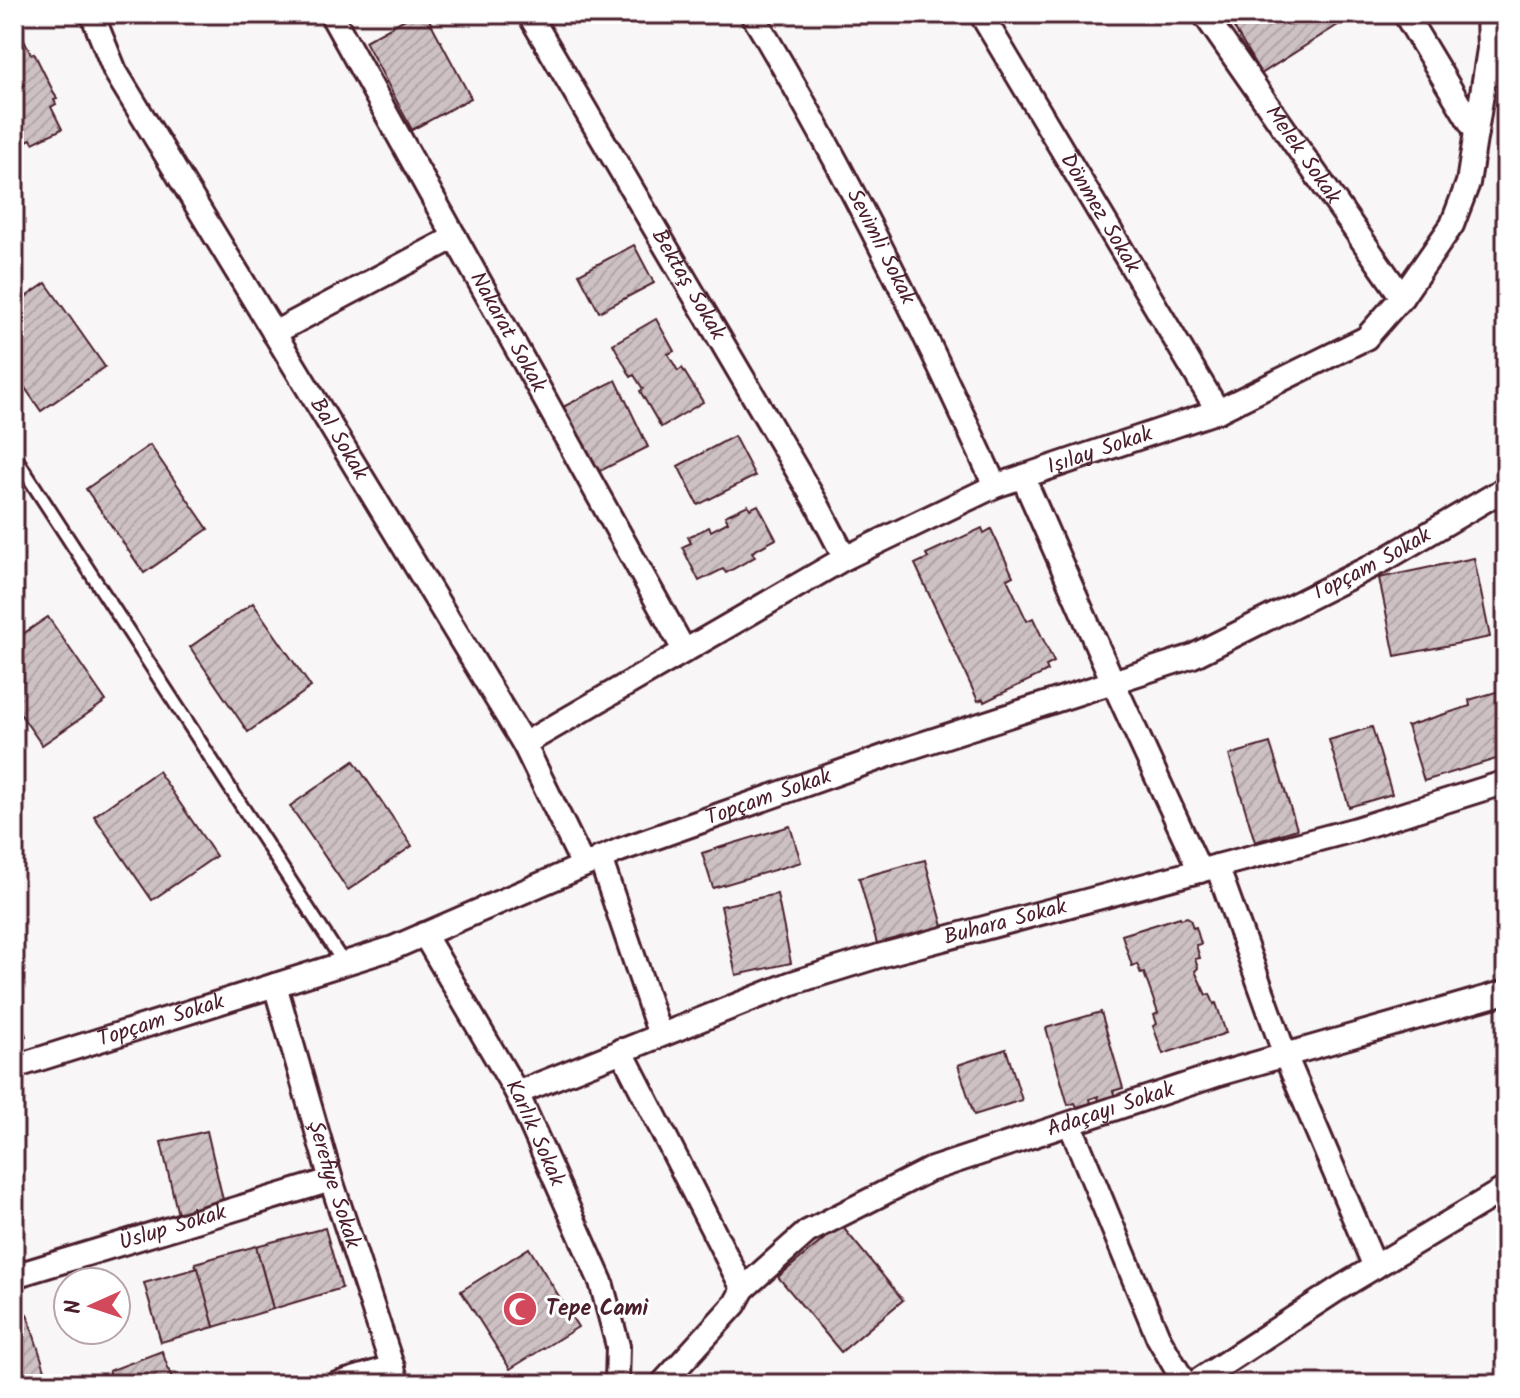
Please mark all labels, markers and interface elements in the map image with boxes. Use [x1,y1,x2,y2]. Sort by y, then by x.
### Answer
street label: Melek Sokak [1255,98,1350,212]
street label: Dönmez Sokak [1050,147,1150,280]
street label: Sevimli Sokak [836,183,925,311]
street label: Bektaş Sokak [642,222,735,348]
street label: Nakarat Sokak [460,265,556,400]
street label: Bal Sokak [300,391,378,488]
street label: Işılay Sokak [1042,416,1158,485]
street label: Topçam Sokak [1306,518,1439,611]
street label: Topçam Sokak [701,759,837,836]
street label: Buhara Sokak [940,889,1071,955]
street label: Topçam Sokak [93,984,230,1057]
street label: Adaçayı Sokak [1042,1072,1180,1147]
street label: Karlık Sokak [495,1073,574,1193]
street label: Şerefiye Sokak [297,1117,370,1254]
street label: Üslup Sokak [115,1195,231,1261]
north arrow [52,1266,132,1346]
mosque icon: Tepe Cami [501,1290,539,1328]
place label: Tepe Cami [546,1292,650,1327]
text: N [57,1299,92,1315]

